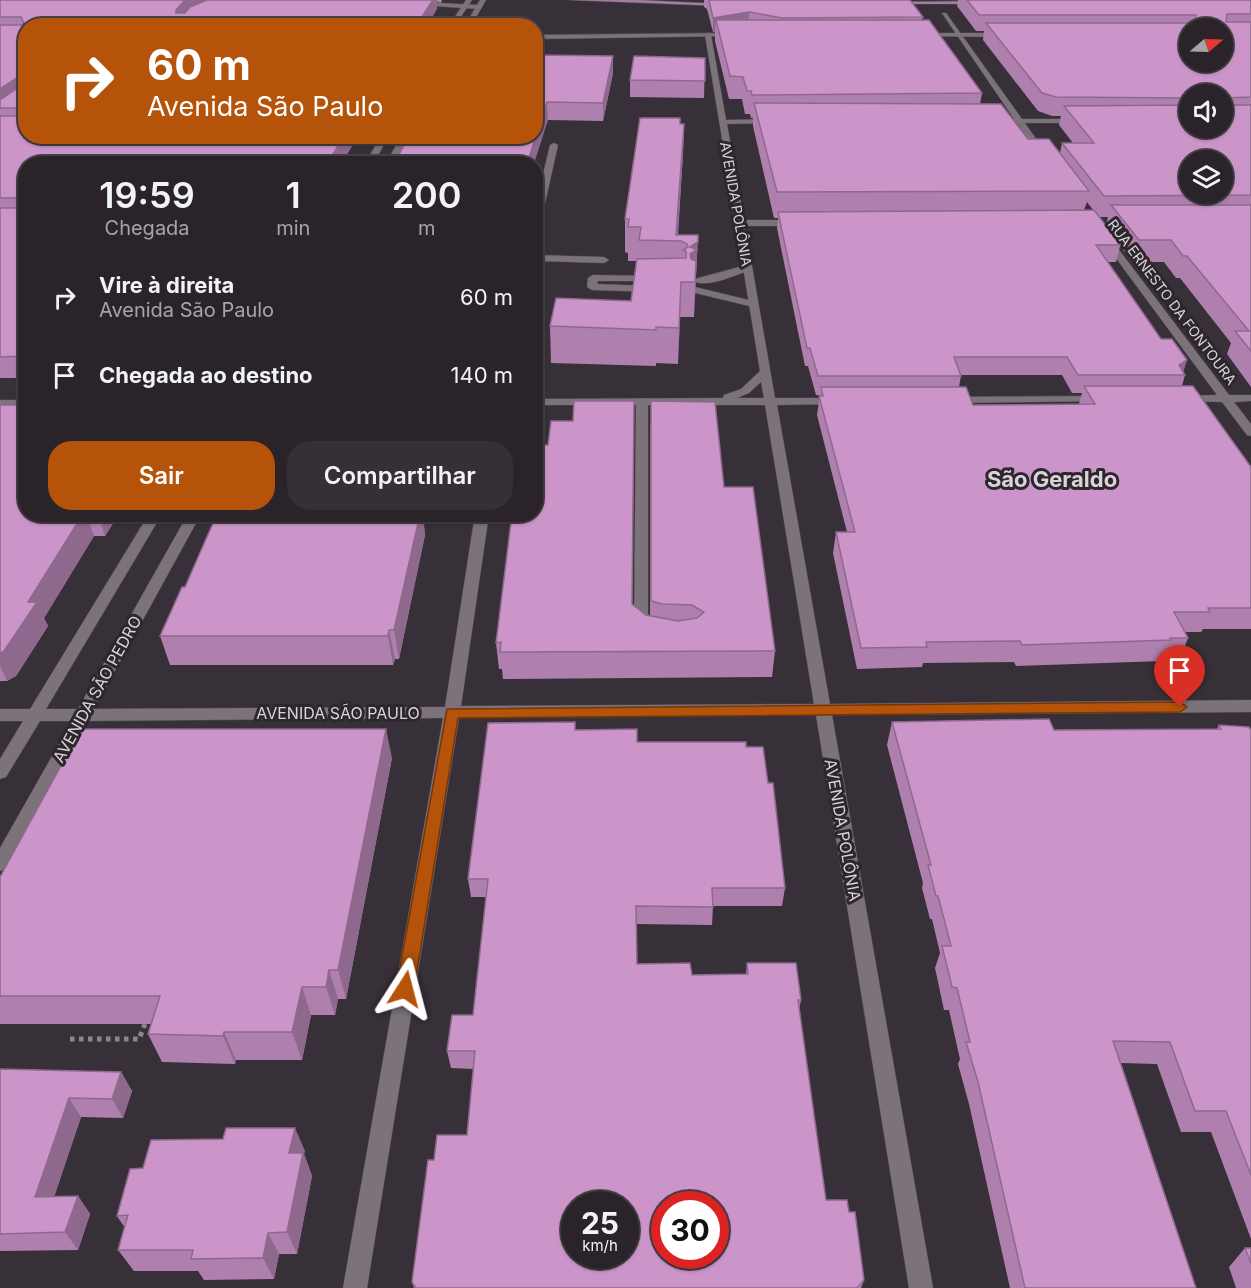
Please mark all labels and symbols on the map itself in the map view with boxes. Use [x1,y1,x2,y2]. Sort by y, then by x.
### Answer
north arrow [1179,18,1233,72]
street label: AVENIDA POLÔNIA [717,140,756,268]
street label: RUA ERNESTO DA FONTOURA [1105,216,1240,388]
district label: São Geraldo [987,466,1117,492]
street label: AVENIDA SÃO PEDRO [48,612,146,766]
pin [1154,645,1205,707]
street label: AVENIDA SÃO PAULO [256,703,420,723]
street label: AVENIDA POLÔNIA [821,757,865,903]
position arrow [373,957,437,1021]
speed limit sign: 30 [651,1191,729,1269]

